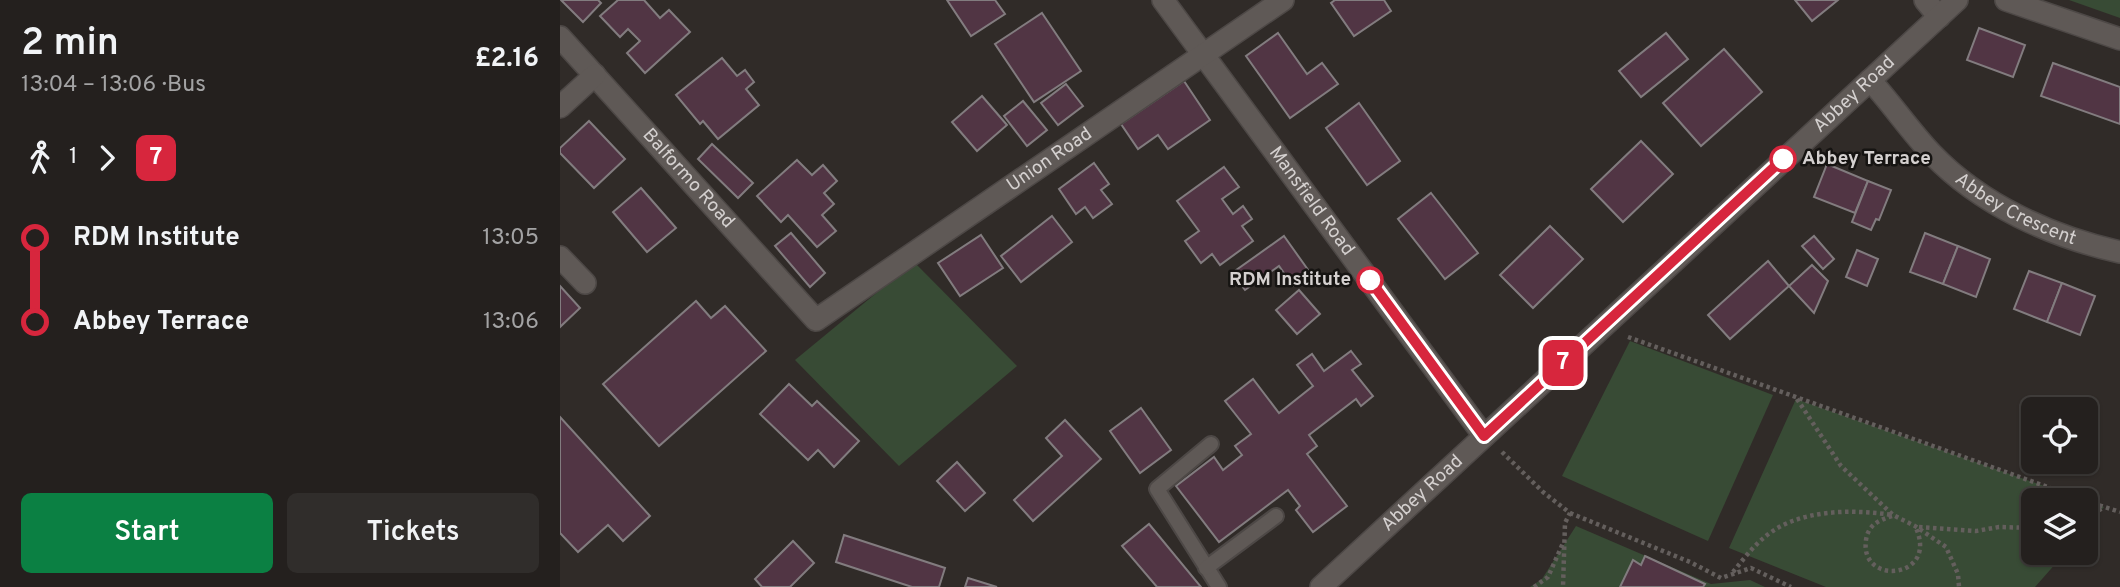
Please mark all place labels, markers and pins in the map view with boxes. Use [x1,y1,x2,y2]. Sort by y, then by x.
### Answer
marker: Abbey Terrace [1770,146,1796,172]
place label: Abbey Terrace [1802,147,1931,171]
marker: RDM Institute [1357,267,1383,293]
place label: RDM Institute [1229,268,1351,292]

